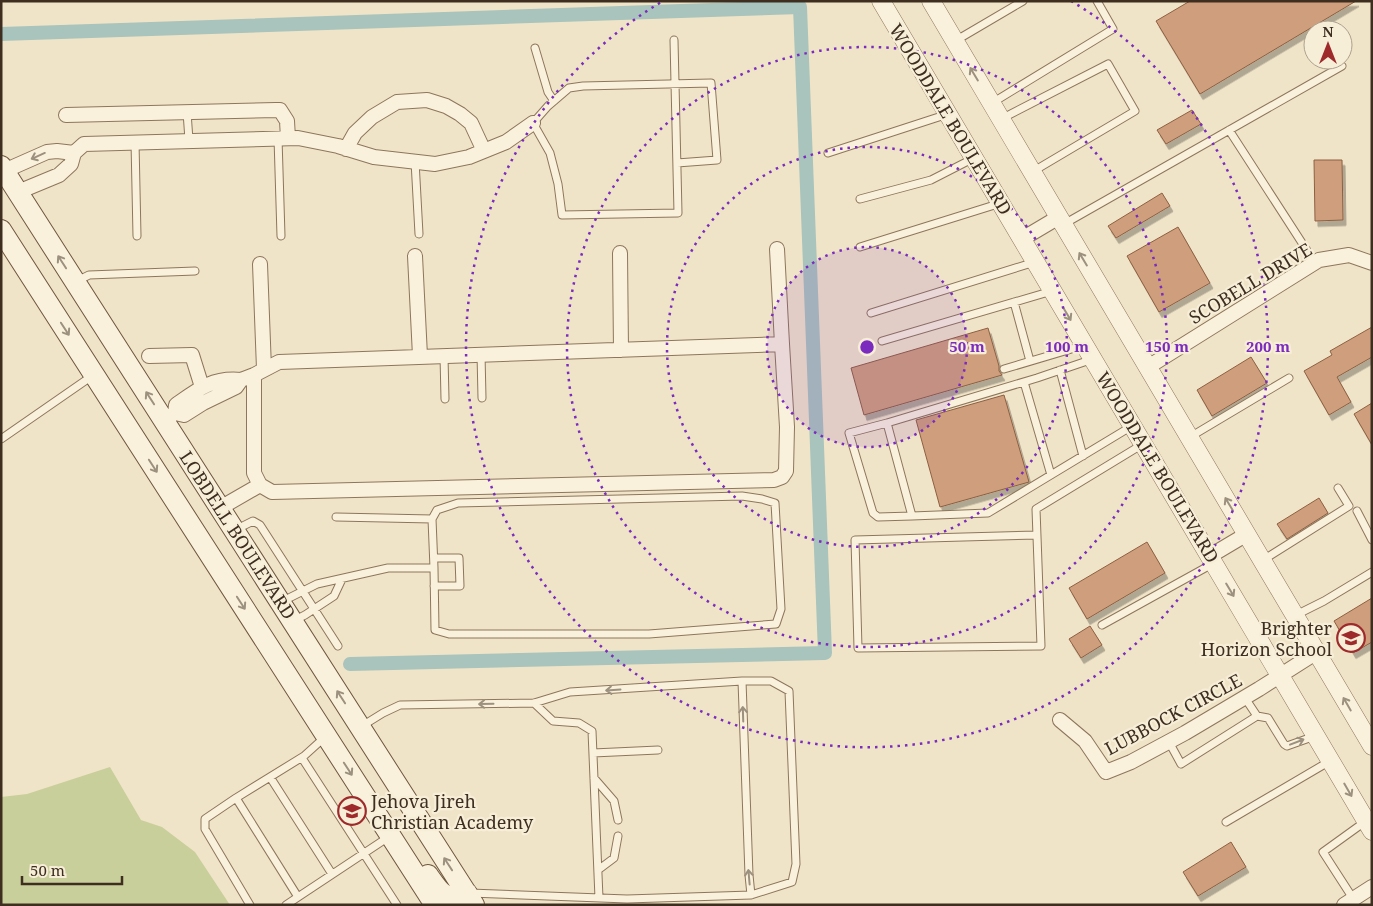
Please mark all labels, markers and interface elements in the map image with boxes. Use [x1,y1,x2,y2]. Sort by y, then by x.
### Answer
street label: WOODDALE BOULEVARD [884,19,1018,219]
north arrow [1303,20,1353,70]
text: N [1322,22,1334,41]
one-way arrow [968,67,978,81]
one-way arrow [31,152,46,162]
street label: SCOBELL DRIVE [1184,237,1316,329]
one-way arrow [1078,252,1088,266]
one-way arrow [57,255,67,269]
one-way arrow [1062,307,1072,321]
one-way arrow [61,322,71,336]
text: 50 m [949,336,985,356]
text: 100 m [1045,336,1089,356]
text: 150 m [1145,336,1189,356]
text: 200 m [1246,336,1290,356]
centre of rings [858,338,876,356]
street label: WOODDALE BOULEVARD [1091,367,1225,567]
one-way arrow [145,392,155,406]
street label: LOBDELL BOULEVARD [175,446,301,624]
one-way arrow [148,459,159,473]
one-way arrow [1224,496,1234,511]
one-way arrow [1225,582,1235,596]
one-way arrow [237,595,247,609]
place label: Brighter Horizon School [1201,616,1333,661]
school or university icon: Brighter Horizon School [1336,623,1366,653]
street label: LUBBOCK CIRCLE [1100,668,1246,760]
one-way arrow [606,685,622,694]
one-way arrow [336,691,346,705]
one-way arrow [1342,697,1352,711]
one-way arrow [478,699,494,709]
one-way arrow [738,706,748,722]
one-way arrow [1289,737,1304,746]
one-way arrow [343,762,353,776]
one-way arrow [1343,782,1353,797]
place label: Jehova Jireh Christian Academy [370,789,534,834]
school or university icon: Jehova Jireh Christian Academy [337,796,367,826]
scale bar [22,854,122,886]
one-way arrow [443,857,453,871]
text: 50 m [30,860,65,880]
one-way arrow [744,869,754,885]

